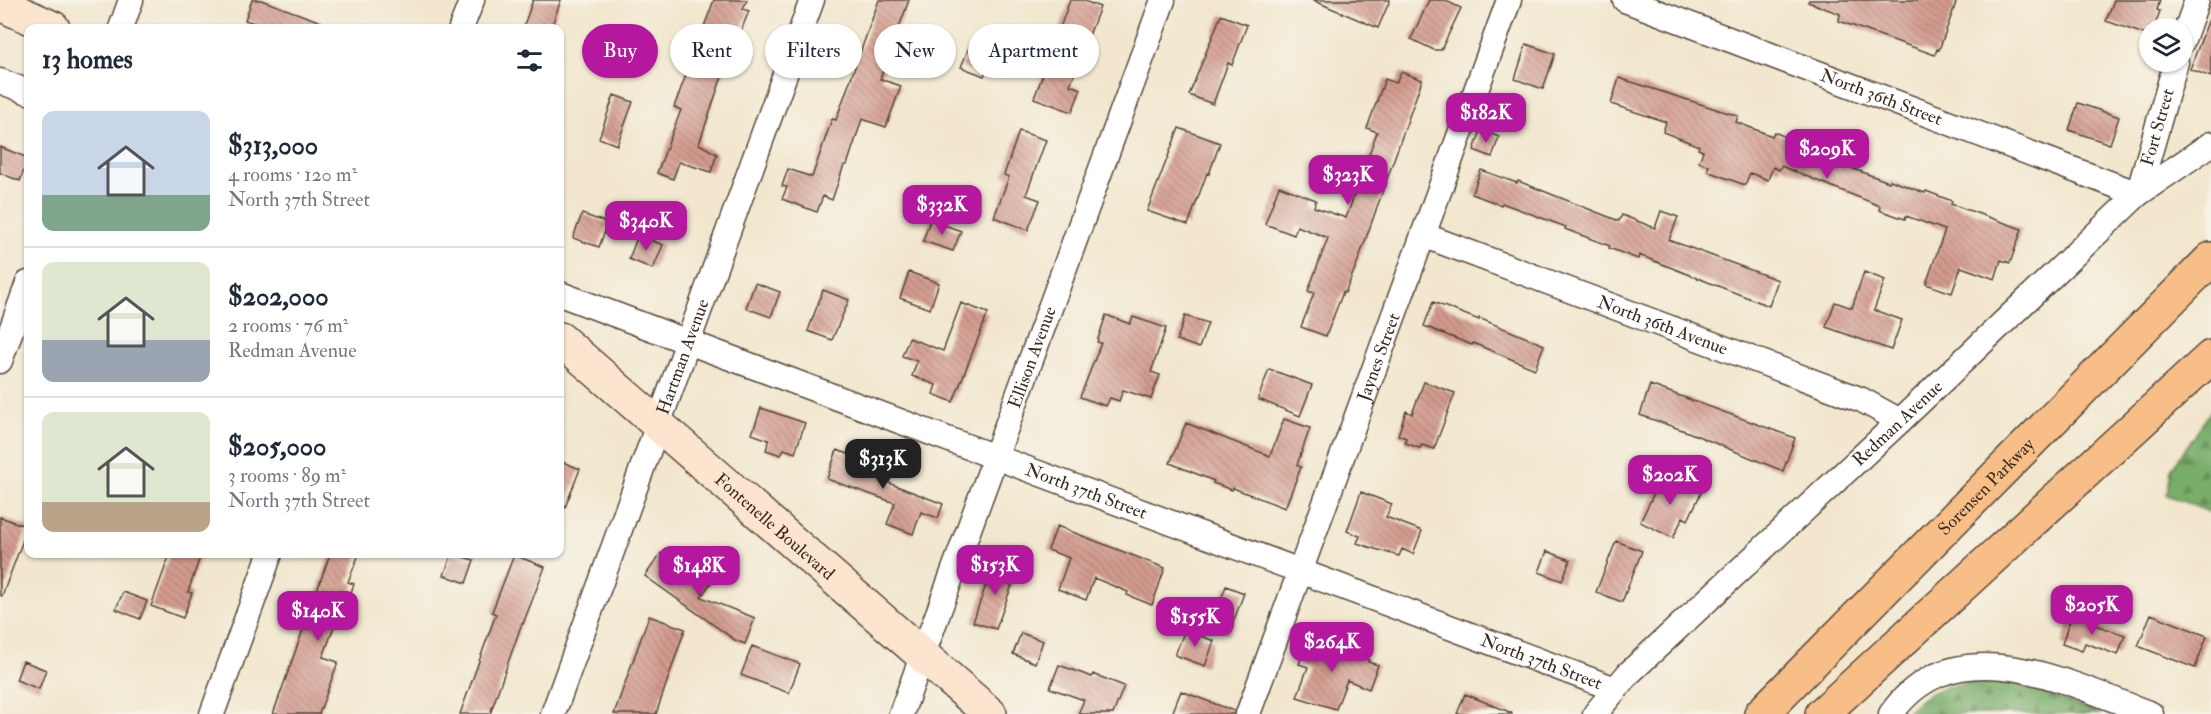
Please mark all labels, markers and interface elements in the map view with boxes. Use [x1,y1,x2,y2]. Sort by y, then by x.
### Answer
map controls [2139,18,2193,72]
button: layers [2139,18,2193,72]
chip: Buy [582,24,658,78]
chip: Rent [670,24,753,78]
chip: Filters [765,24,862,78]
chip: New [874,24,956,78]
chip: Apartment [968,24,1099,78]
text: 13 homes [42,44,133,76]
icon: filters [513,44,546,77]
street label: North 36th Street [1817,63,1946,130]
street label: Fort Street [2135,86,2179,168]
pin: $182K [1444,93,1528,144]
text: $182K [1460,100,1512,125]
pin: $209K [1785,129,1869,180]
text: $313,000 [228,130,318,162]
icon: home [90,135,162,207]
text: $209K [1799,136,1855,161]
pin: $323K [1306,155,1390,206]
text: 4 rooms · 120 m² [228,162,357,187]
text: $323K [1323,162,1373,187]
pin: $332K [900,185,984,236]
text: North 37th Street [228,187,370,212]
text: $332K [917,192,967,217]
pin: $340K [604,201,688,252]
text: $340K [619,208,673,233]
text: $202,000 [228,281,329,313]
icon: home [90,286,162,358]
street label: North 36th Avenue [1594,290,1731,360]
street label: Hartman Avenue [651,295,714,418]
street label: Ellison Avenue [1003,303,1061,411]
street label: Jaynes Street [1351,310,1405,405]
text: 2 rooms · 76 m² [228,313,348,338]
text: Redman Avenue [228,338,357,363]
street label: Redman Avenue [1847,375,1948,471]
text: $205,000 [228,431,326,463]
street label: Sorensen Parkway [1933,432,2040,540]
icon: home [90,436,162,508]
pin: $313K [841,439,925,490]
text: $313K [859,446,907,471]
pin: $202K [1628,455,1712,506]
street label: North 37th Street [1022,458,1150,524]
text: $202K [1642,462,1698,487]
text: 3 rooms · 89 m² [228,463,346,488]
street label: Fontenelle Boulevard [710,468,840,585]
text: North 37th Street [228,488,370,513]
pin: $153K [953,545,1037,596]
pin: $148K [657,546,741,597]
text: $153K [971,552,1019,577]
text: $148K [673,553,725,578]
pin: $205K [2050,585,2134,636]
pin: $140K [276,591,360,642]
text: $205K [2065,592,2119,617]
pin: $155K [1153,597,1237,648]
text: $140K [291,598,345,623]
text: $155K [1170,604,1220,629]
pin: $264K [1290,622,1374,673]
street label: North 37th Street [1478,628,1606,695]
text: $264K [1304,629,1360,654]

